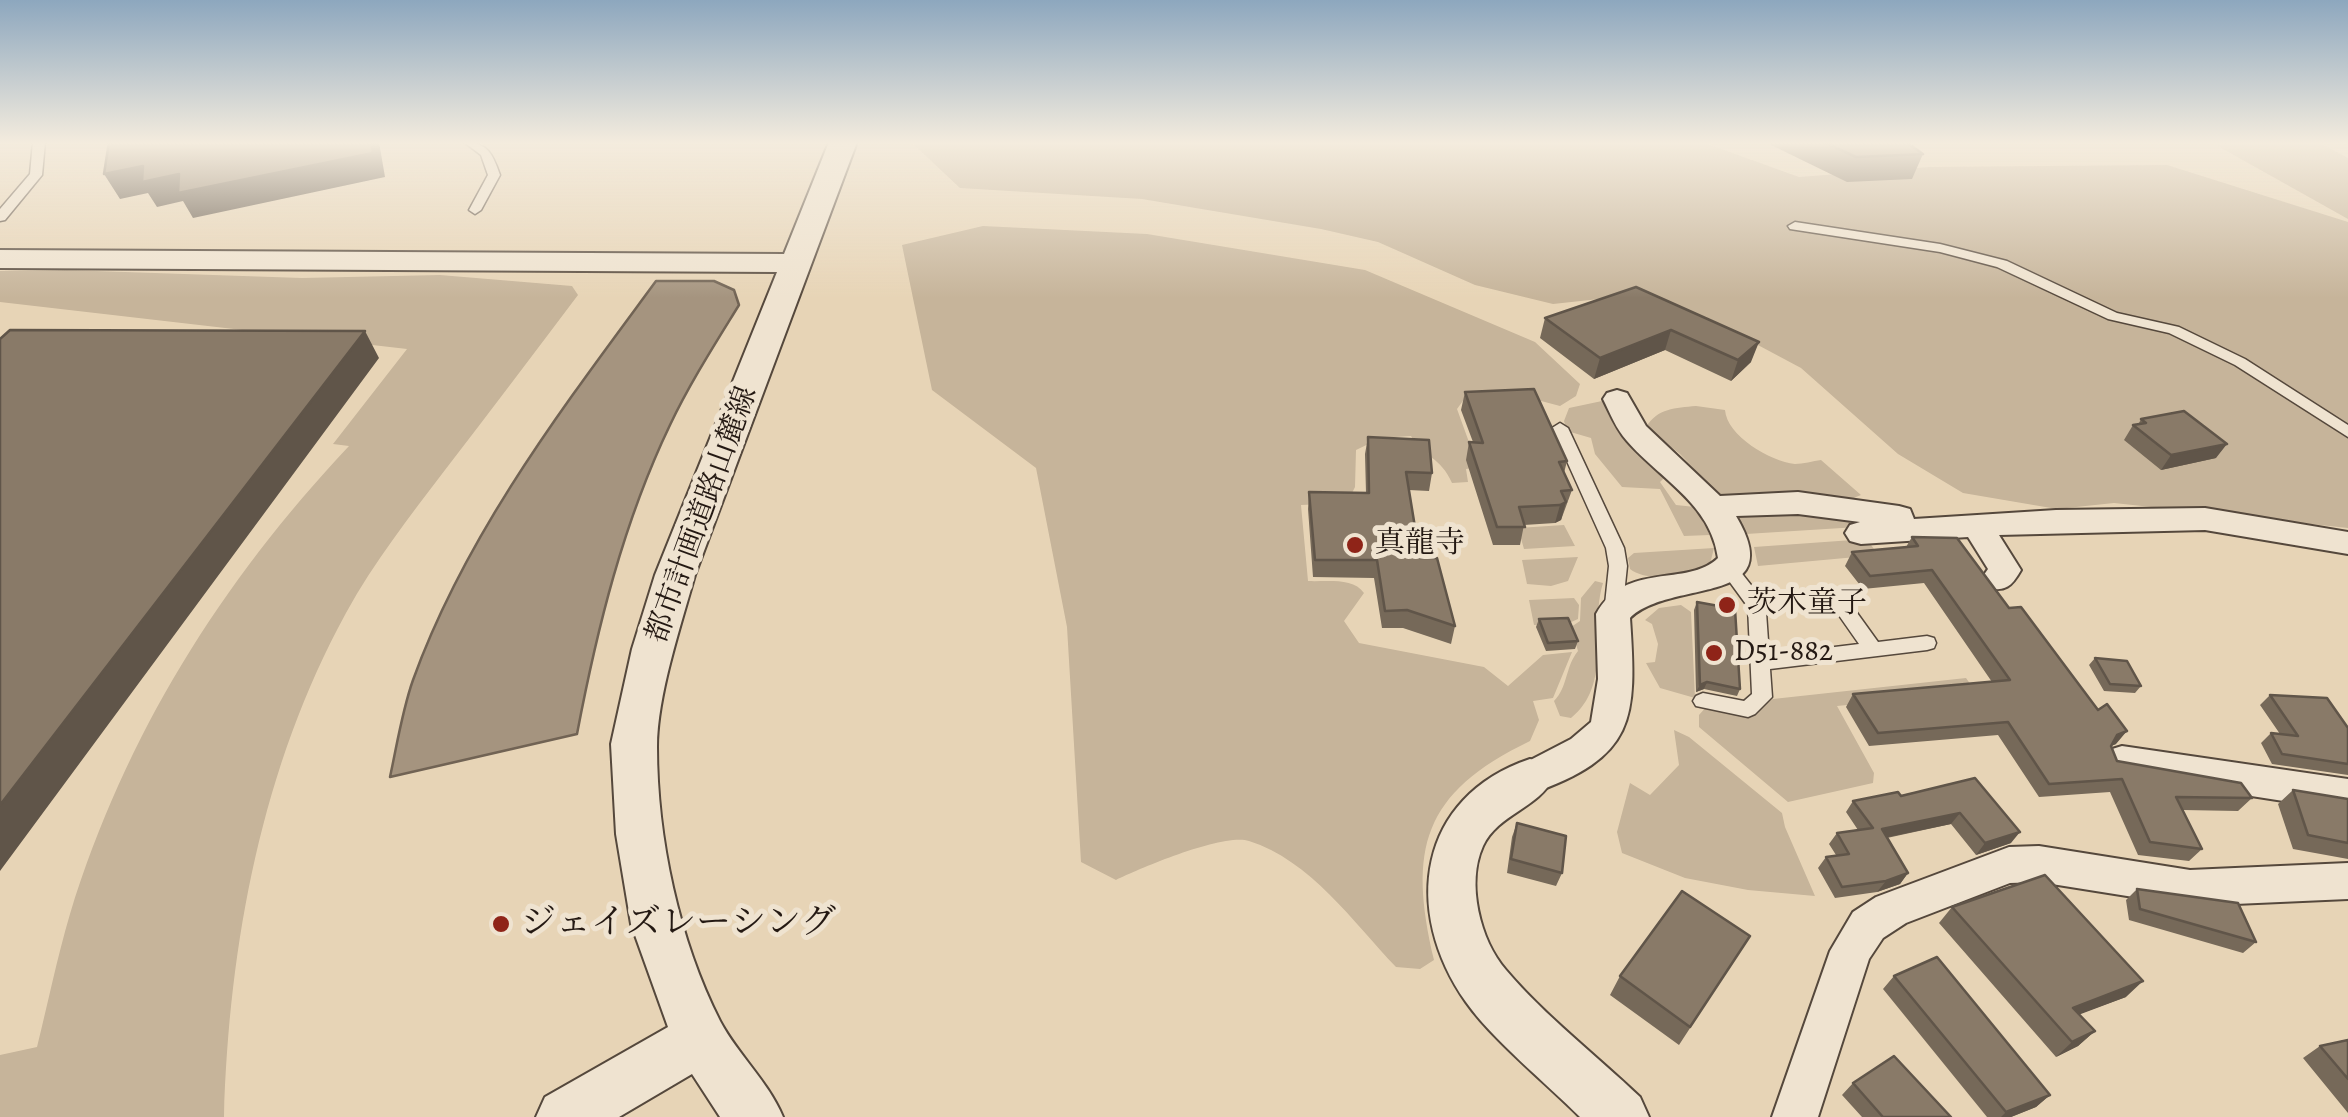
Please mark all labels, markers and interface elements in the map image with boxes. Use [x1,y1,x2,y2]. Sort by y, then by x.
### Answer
street label: 都市計画道路山麓線 [640,382,766,648]
place label: 真龍寺 [1375,527,1465,563]
marker: 真龍寺 [1344,534,1366,556]
place label: 茨木童子 [1747,587,1867,623]
marker: 茨木童子 [1716,594,1738,616]
place label: D51-882 [1734,635,1833,671]
marker: D51-882 [1703,642,1725,664]
place label: ジェイズレーシング [521,903,836,945]
marker: ジェイズレーシング [490,913,512,935]

